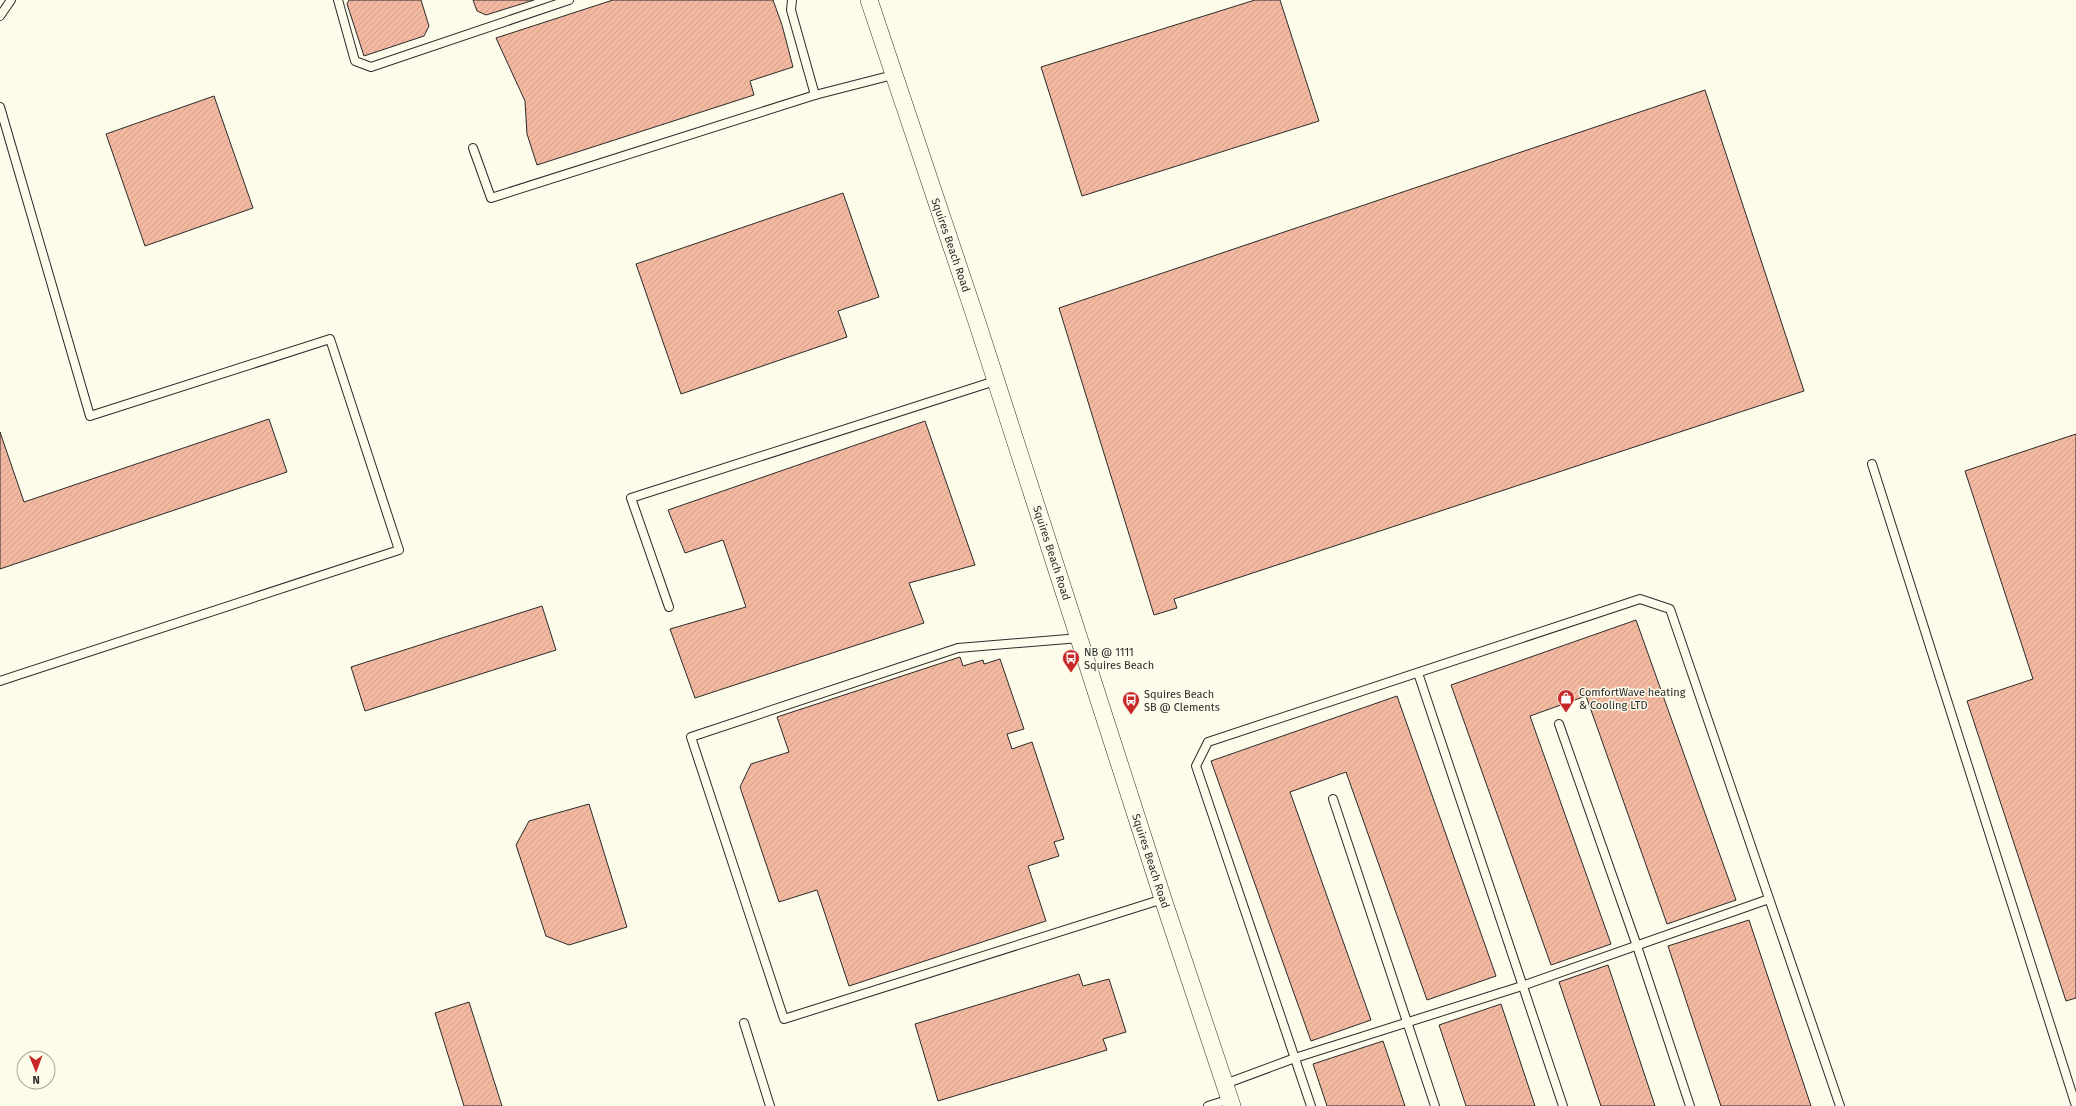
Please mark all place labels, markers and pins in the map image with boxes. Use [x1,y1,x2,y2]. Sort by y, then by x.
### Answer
place label: NB @ 1111 Squires Beach [1084,646,1154,672]
bus stop icon: NB @ 1111 Squires Beach [1061,648,1081,673]
place label: ComfortWave heating & Cooling LTD [1579,686,1686,712]
place label: Squires Beach SB @ Clements [1144,688,1220,714]
shop icon: ComfortWave heating & Cooling LTD [1556,688,1576,713]
bus stop icon: Squires Beach SB @ Clements [1121,690,1141,715]

